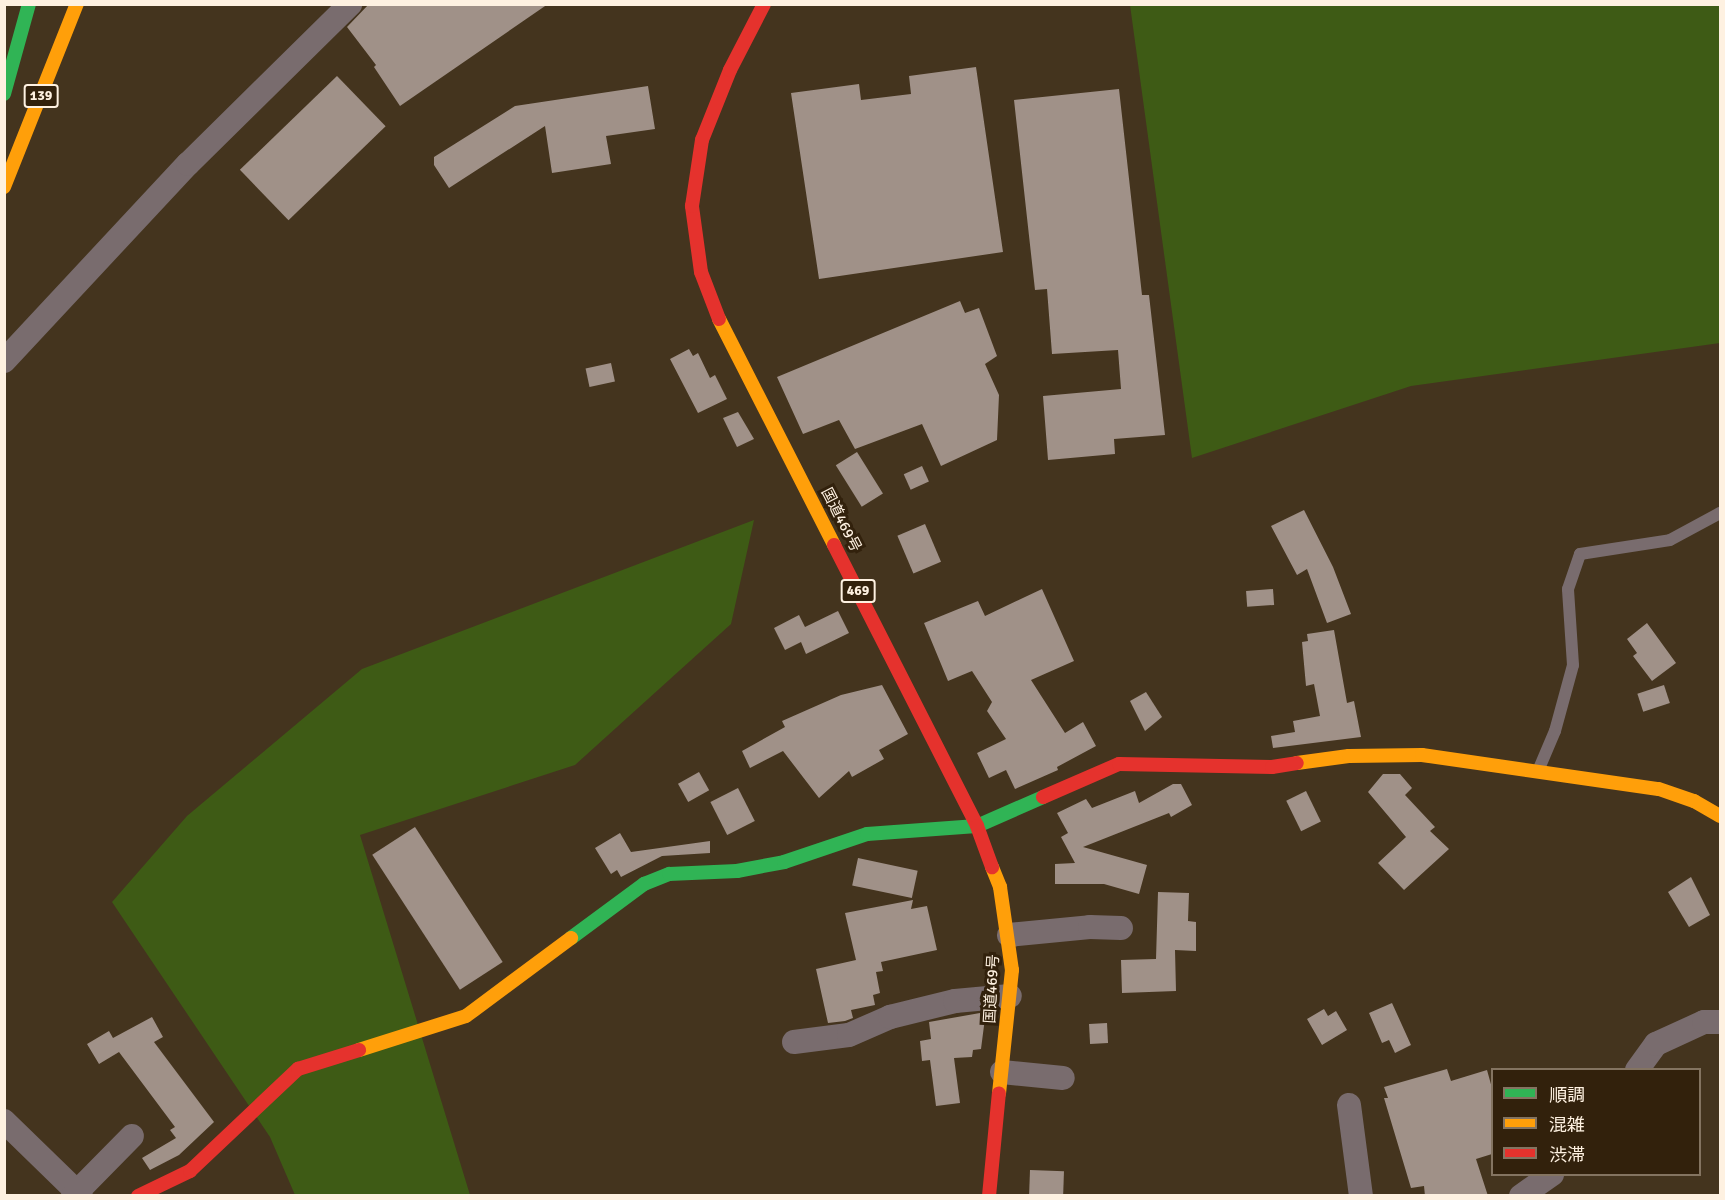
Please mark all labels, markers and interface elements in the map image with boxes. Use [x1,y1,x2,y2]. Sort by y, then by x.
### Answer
road number: 139 [23,85,59,107]
street label: 国道469号 [817,485,865,555]
road number: 469 [840,580,876,602]
street label: 国道469号 [981,954,1003,1024]
legend [1491,1068,1701,1176]
text: 順調 [1549,1084,1585,1106]
text: 混雑 [1549,1114,1585,1136]
text: 渋滞 [1549,1144,1585,1166]

